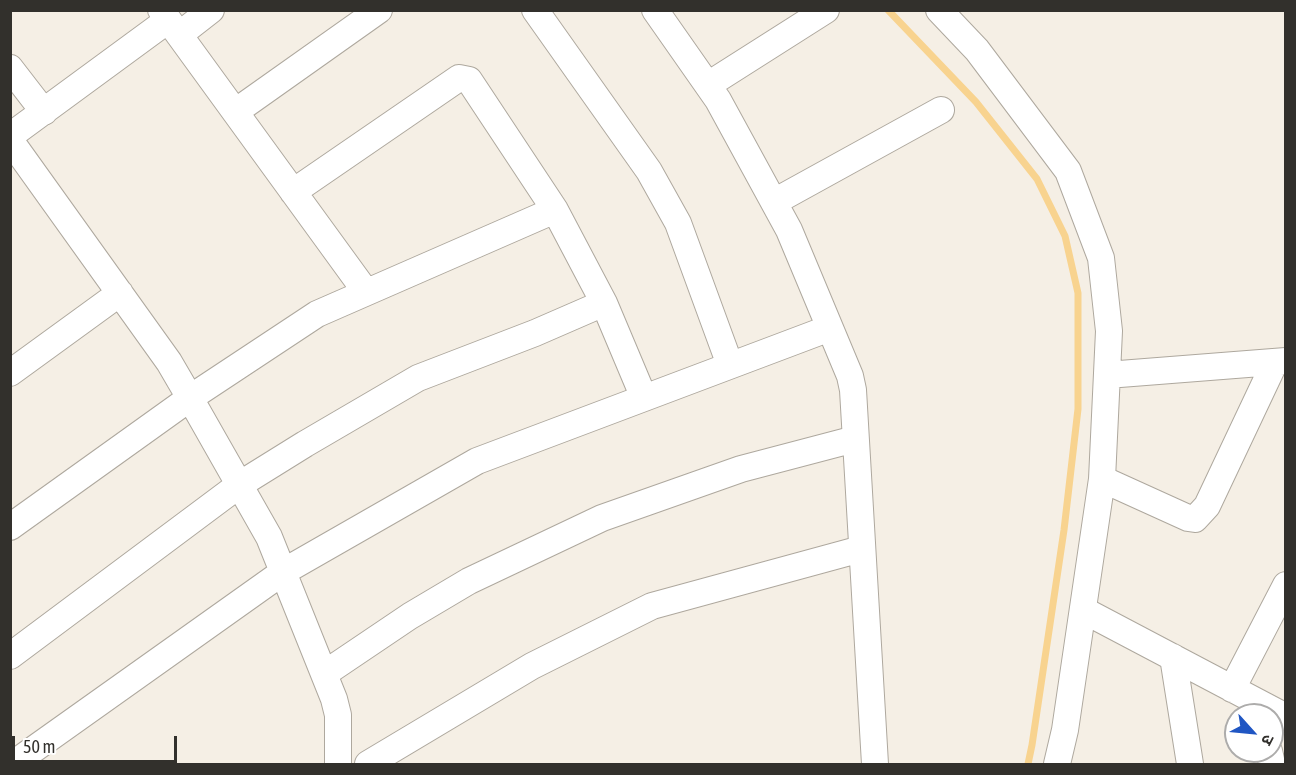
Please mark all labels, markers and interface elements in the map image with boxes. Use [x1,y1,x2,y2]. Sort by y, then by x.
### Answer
north arrow [1224,703,1284,763]
scale bar [15,724,180,762]
text: उ [1258,732,1278,749]
text: 50 m [23,736,55,757]

